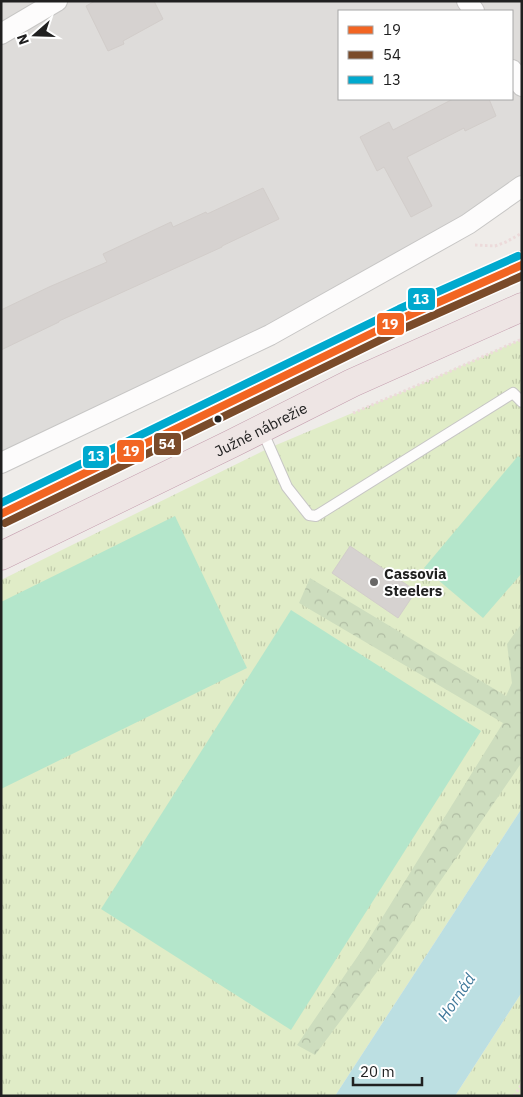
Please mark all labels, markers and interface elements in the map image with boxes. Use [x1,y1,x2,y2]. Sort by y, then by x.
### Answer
north arrow [10,10,60,60]
legend [338,10,513,100]
text: 19 [383,20,401,39]
text: N [13,32,33,47]
text: 54 [383,45,401,64]
text: 13 [383,70,401,89]
line badge: 13 [407,287,436,311]
text: 13 [413,290,429,308]
line badge: 19 [376,312,405,336]
text: 19 [382,315,398,333]
street label: Južné nábrežie [211,398,310,460]
unlabelled marker [213,414,223,424]
line badge: 54 [153,432,182,456]
text: 54 [159,435,175,453]
line badge: 19 [116,439,145,463]
text: 19 [123,442,139,460]
line badge: 13 [82,445,110,469]
text: 13 [88,447,104,465]
place label: Cassovia Steelers [384,564,447,600]
marker: Cassovia Steelers [368,576,380,588]
water label: Hornád [433,969,480,1025]
scale bar [353,1054,422,1086]
text: 20 m [360,1062,395,1081]

